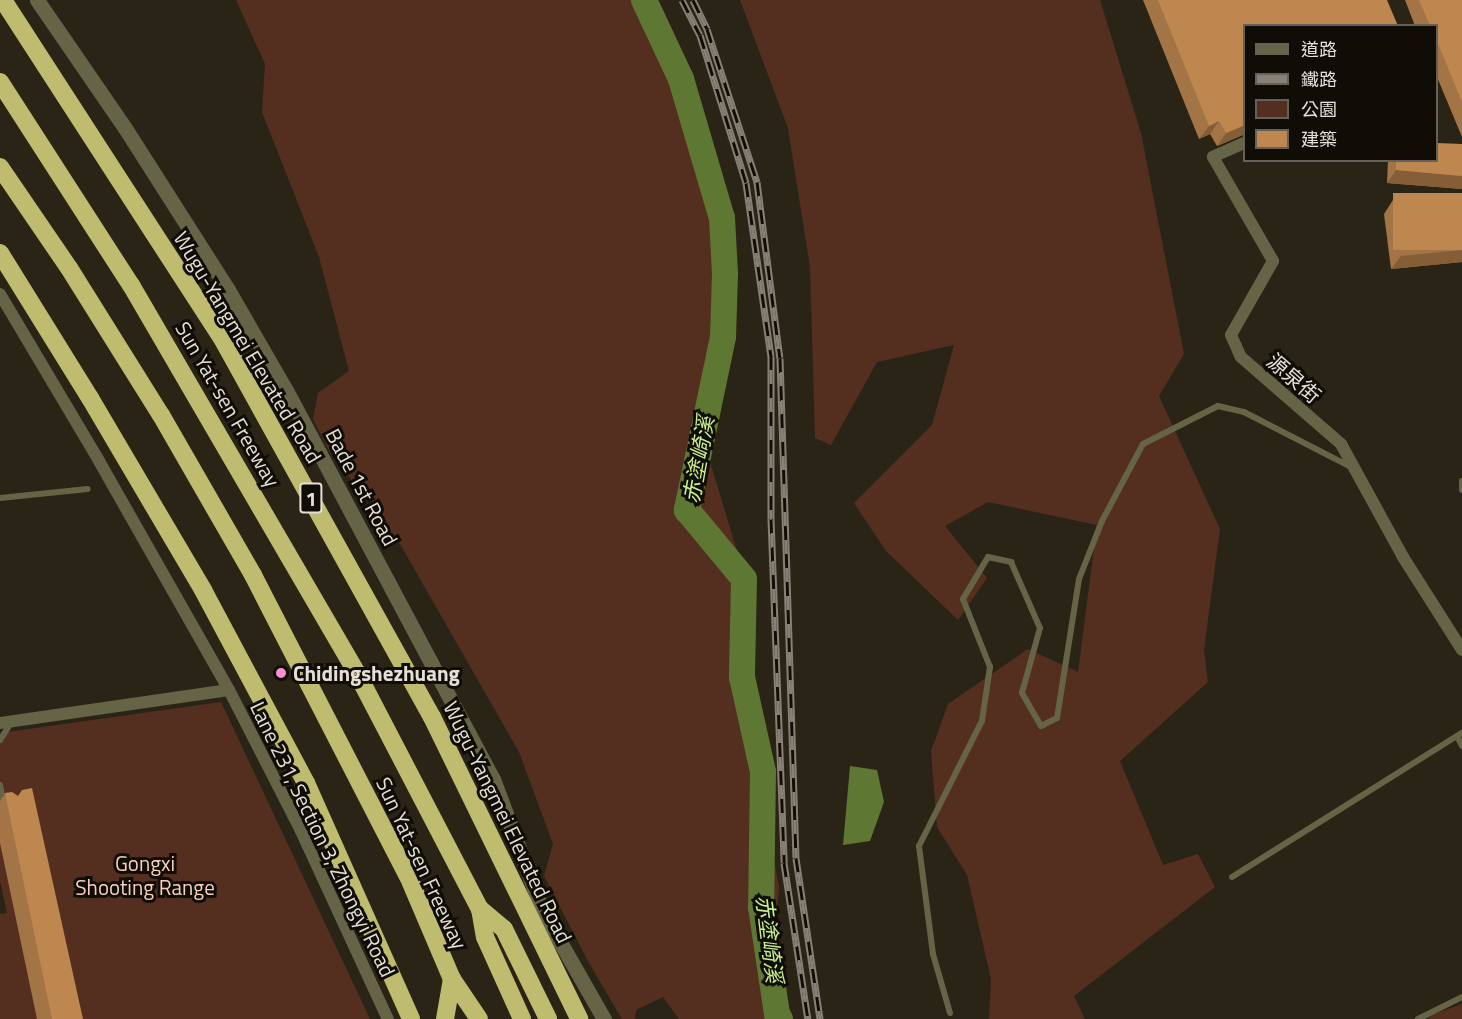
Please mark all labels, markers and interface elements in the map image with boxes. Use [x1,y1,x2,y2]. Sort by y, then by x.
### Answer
legend [1243,24,1438,162]
text: 道路 [1301,36,1337,63]
text: 鐵路 [1301,66,1337,93]
text: 公園 [1301,96,1337,123]
text: 建築 [1301,126,1337,153]
street label: Wugu-Yangmei Elevated Road [169,227,327,467]
street label: Sun Yat-sen Freeway [170,317,286,491]
street label: 源泉街 [1262,348,1326,408]
water label: 赤塗崎溪 [678,414,720,506]
street label: Bade 1st Road [321,424,403,550]
road number: 1 [299,481,323,515]
place label: Chidingshezhuang [293,660,460,686]
marker: Chidingshezhuang [274,666,288,680]
street label: Lane 231, Section 3, Zhongyi Road [245,697,401,981]
street label: Wugu-Yangmei Elevated Road [438,697,578,947]
street label: Sun Yat-sen Freeway [371,773,473,953]
park label: Gongxi Shooting Range [75,850,215,900]
water label: 赤塗崎溪 [751,894,787,984]

